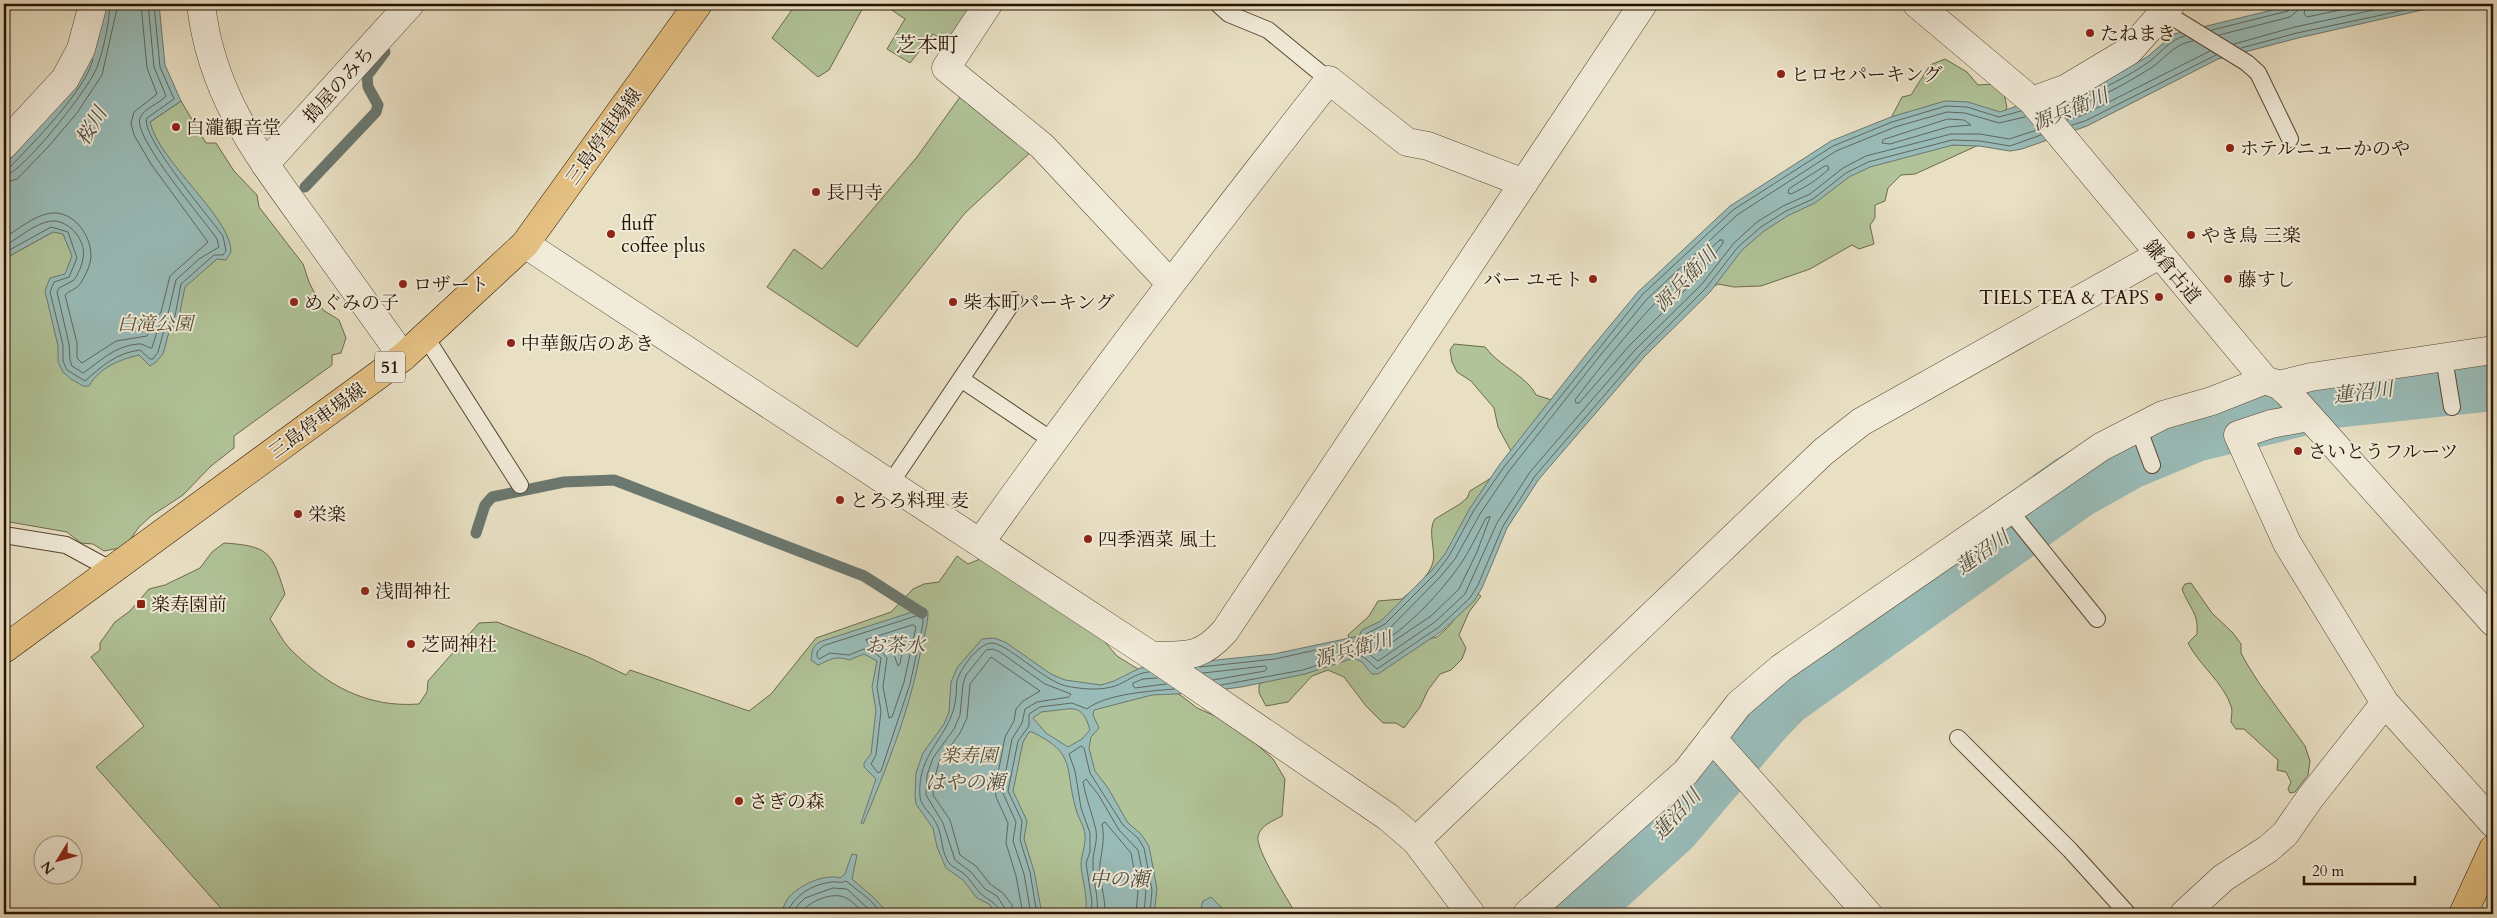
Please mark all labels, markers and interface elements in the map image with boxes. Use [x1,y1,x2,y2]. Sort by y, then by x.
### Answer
place label: たねまき [2100,21,2176,47]
marker: たねまき [2084,27,2096,39]
district label: 芝本町 [896,31,959,60]
street label: 搗屋のみち [297,41,380,129]
place label: ヒロセパーキング [1791,62,1942,88]
marker: ヒロセパーキング [1775,68,1787,80]
water label: 源兵衛川 [2028,81,2114,137]
street label: 三島停車場線 [560,83,648,190]
water label: 桜川 [70,100,114,150]
place label: 白瀧観音堂 [186,115,281,141]
marker: 白瀧観音堂 [170,121,182,133]
place label: ホテルニューかのや [2240,136,2410,162]
marker: ホテルニューかのや [2224,142,2236,154]
place label: 長円寺 [826,180,883,206]
marker: 長円寺 [810,186,822,198]
place label: fluff coffee plus [621,211,705,259]
place label: やき鳥 三楽 [2201,223,2301,249]
marker: fluff coffee plus [605,228,617,240]
marker: やき鳥 三楽 [2185,229,2197,241]
street label: 鎌倉古道 [2138,234,2207,309]
water label: 源兵衛川 [1648,240,1724,317]
place label: バー ユモト [1483,267,1583,293]
place label: 藤すし [2238,267,2295,293]
place label: ロザート [413,272,489,298]
marker: バー ユモト [1587,273,1599,285]
marker: 藤すし [2222,273,2234,285]
marker: ロザート [397,278,409,290]
place label: TIELS TEA & TAPS [1979,285,2149,311]
place label: めぐみの子 [304,290,399,316]
place label: 柴本町パーキング [963,290,1114,316]
marker: TIELS TEA & TAPS [2153,291,2165,303]
marker: めぐみの子 [288,296,300,308]
marker: 柴本町パーキング [947,296,959,308]
park label: 白滝公園 [117,311,196,337]
place label: 中華飯店のあき [521,331,654,357]
marker: 中華飯店のあき [505,337,517,349]
road number: 51 [375,352,405,382]
water label: 蓮沼川 [2332,375,2396,410]
street label: 三島停車場線 [264,377,371,465]
place label: さいとうフルーツ [2308,439,2458,465]
marker: さいとうフルーツ [2292,445,2304,457]
place label: とろろ料理 麦 [850,488,969,514]
marker: とろろ料理 麦 [834,494,846,506]
place label: 栄楽 [308,502,346,528]
marker: 栄楽 [292,508,304,520]
water label: 蓮沼川 [1950,523,2016,581]
place label: 四季酒菜 風土 [1098,527,1217,553]
marker: 四季酒菜 風土 [1082,533,1094,545]
place label: 浅間神社 [375,579,451,605]
marker: 浅間神社 [359,585,371,597]
place label: 楽寿園前 [151,592,227,618]
marker: 楽寿園前 [135,598,147,610]
water label: 源兵衛川 [1311,625,1397,673]
place label: 芝岡神社 [421,632,497,658]
water label: お茶水 [865,632,927,659]
marker: 芝岡神社 [405,638,417,650]
park label: 楽寿園 [940,743,1000,769]
water label: はやの瀬 [925,769,1009,796]
water label: 蓮沼川 [1646,782,1708,845]
place label: さぎの森 [749,789,825,815]
marker: さぎの森 [733,795,745,807]
north arrow [32,836,82,886]
scale bar [2304,853,2416,885]
text: N [37,857,59,878]
text: 20 m [2312,861,2344,881]
water label: 中の瀬 [1089,866,1153,893]

